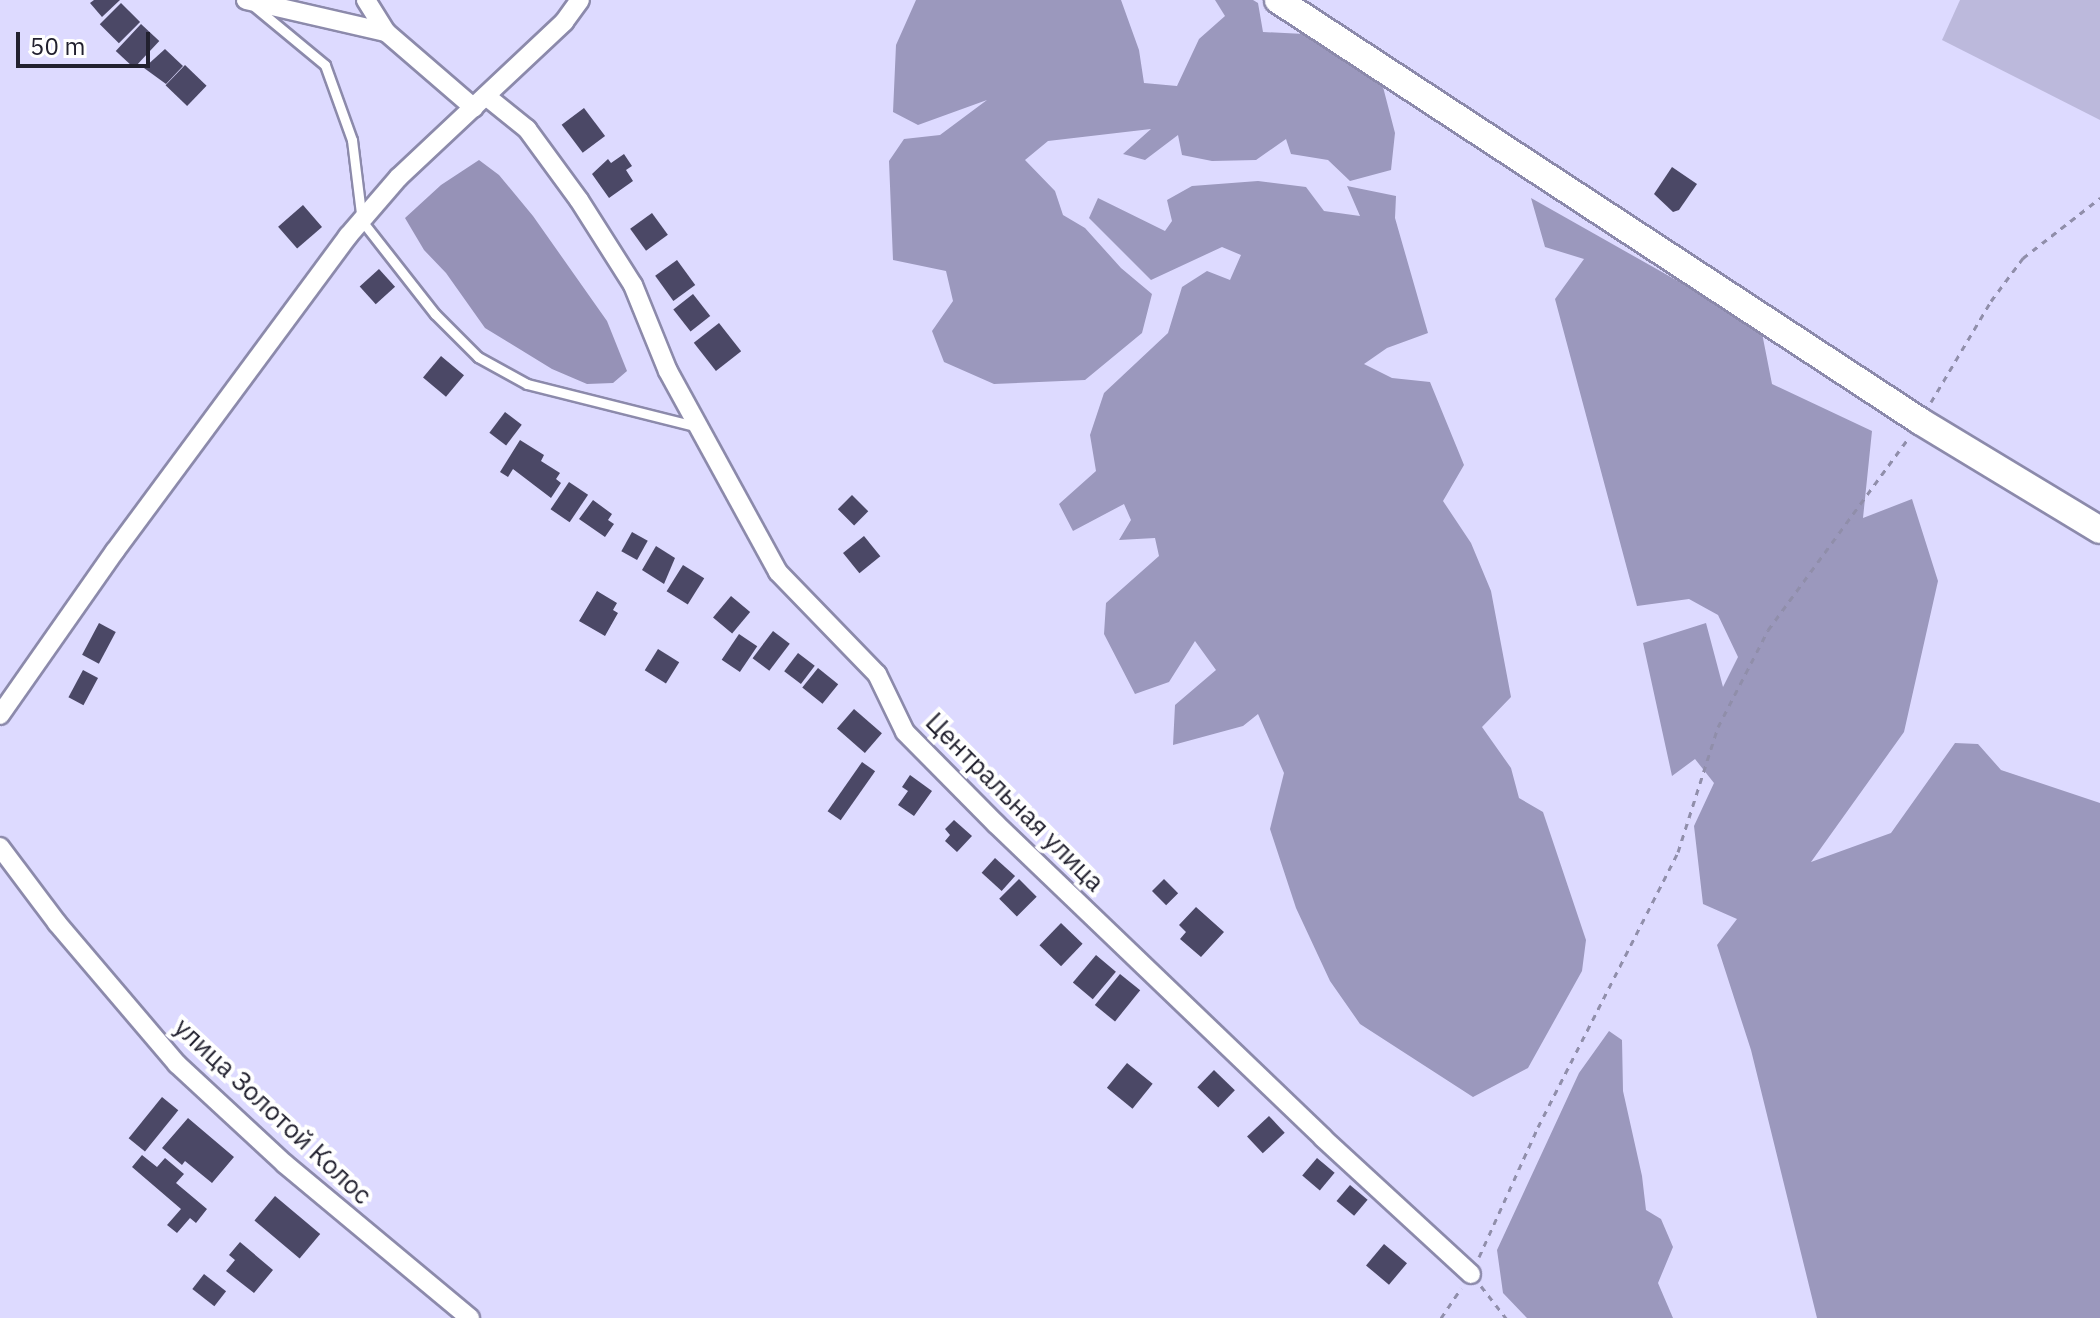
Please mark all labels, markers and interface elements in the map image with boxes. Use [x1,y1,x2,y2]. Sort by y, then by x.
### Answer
scale bar [20,16,154,66]
text: 50 m [30,30,85,62]
street label: Центральная улица [919,706,1111,898]
street label: улица Золотой Колос [168,1012,378,1210]

